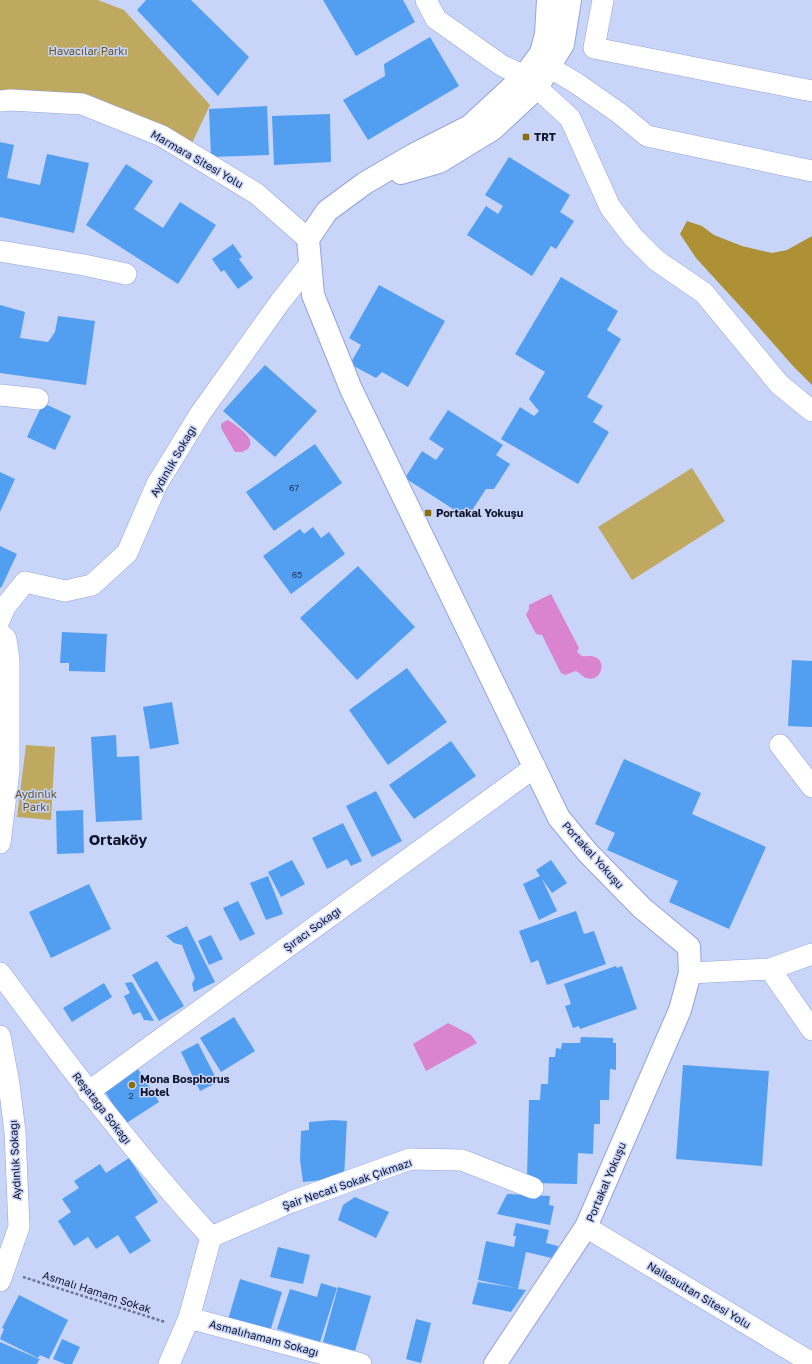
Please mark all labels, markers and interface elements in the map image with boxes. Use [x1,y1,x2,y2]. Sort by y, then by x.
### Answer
park label: Havacılar Parkı [49,44,127,57]
street label: Marmara Sitesi Yolu [149,127,246,190]
place label: TRT [534,130,556,143]
marker: TRT [521,132,531,142]
street label: Aydınlık Sokağı [147,423,198,499]
house number: 67 [289,482,299,493]
place label: Portakal Yokuşu [436,506,523,519]
marker: Portakal Yokuşu [423,508,433,518]
house number: 65 [292,569,302,580]
park label: Aydınlık Parkı [15,787,57,813]
street label: Portakal Yokuşu [560,819,627,891]
district label: Ortaköy [89,830,147,848]
street label: Şıracı Sokağı [280,903,343,954]
street label: Reşatağa Sokağı [70,1069,135,1146]
place label: Mona Bosphorus Hotel [140,1072,230,1098]
marker: Mona Bosphorus Hotel [127,1080,137,1090]
house number: 2 [128,1090,134,1101]
street label: Aydınlık Sokağı [6,1120,23,1200]
street label: Portakal Yokuşu [583,1140,628,1224]
street label: Şair Necati Sokak Çıkmazı [280,1155,413,1212]
street label: Nailesultan Sitesi Yolu [645,1258,753,1331]
street label: Asmalı Hamam Sokak [41,1268,153,1315]
street label: Asmalıhamam Sokağı [208,1317,320,1358]

